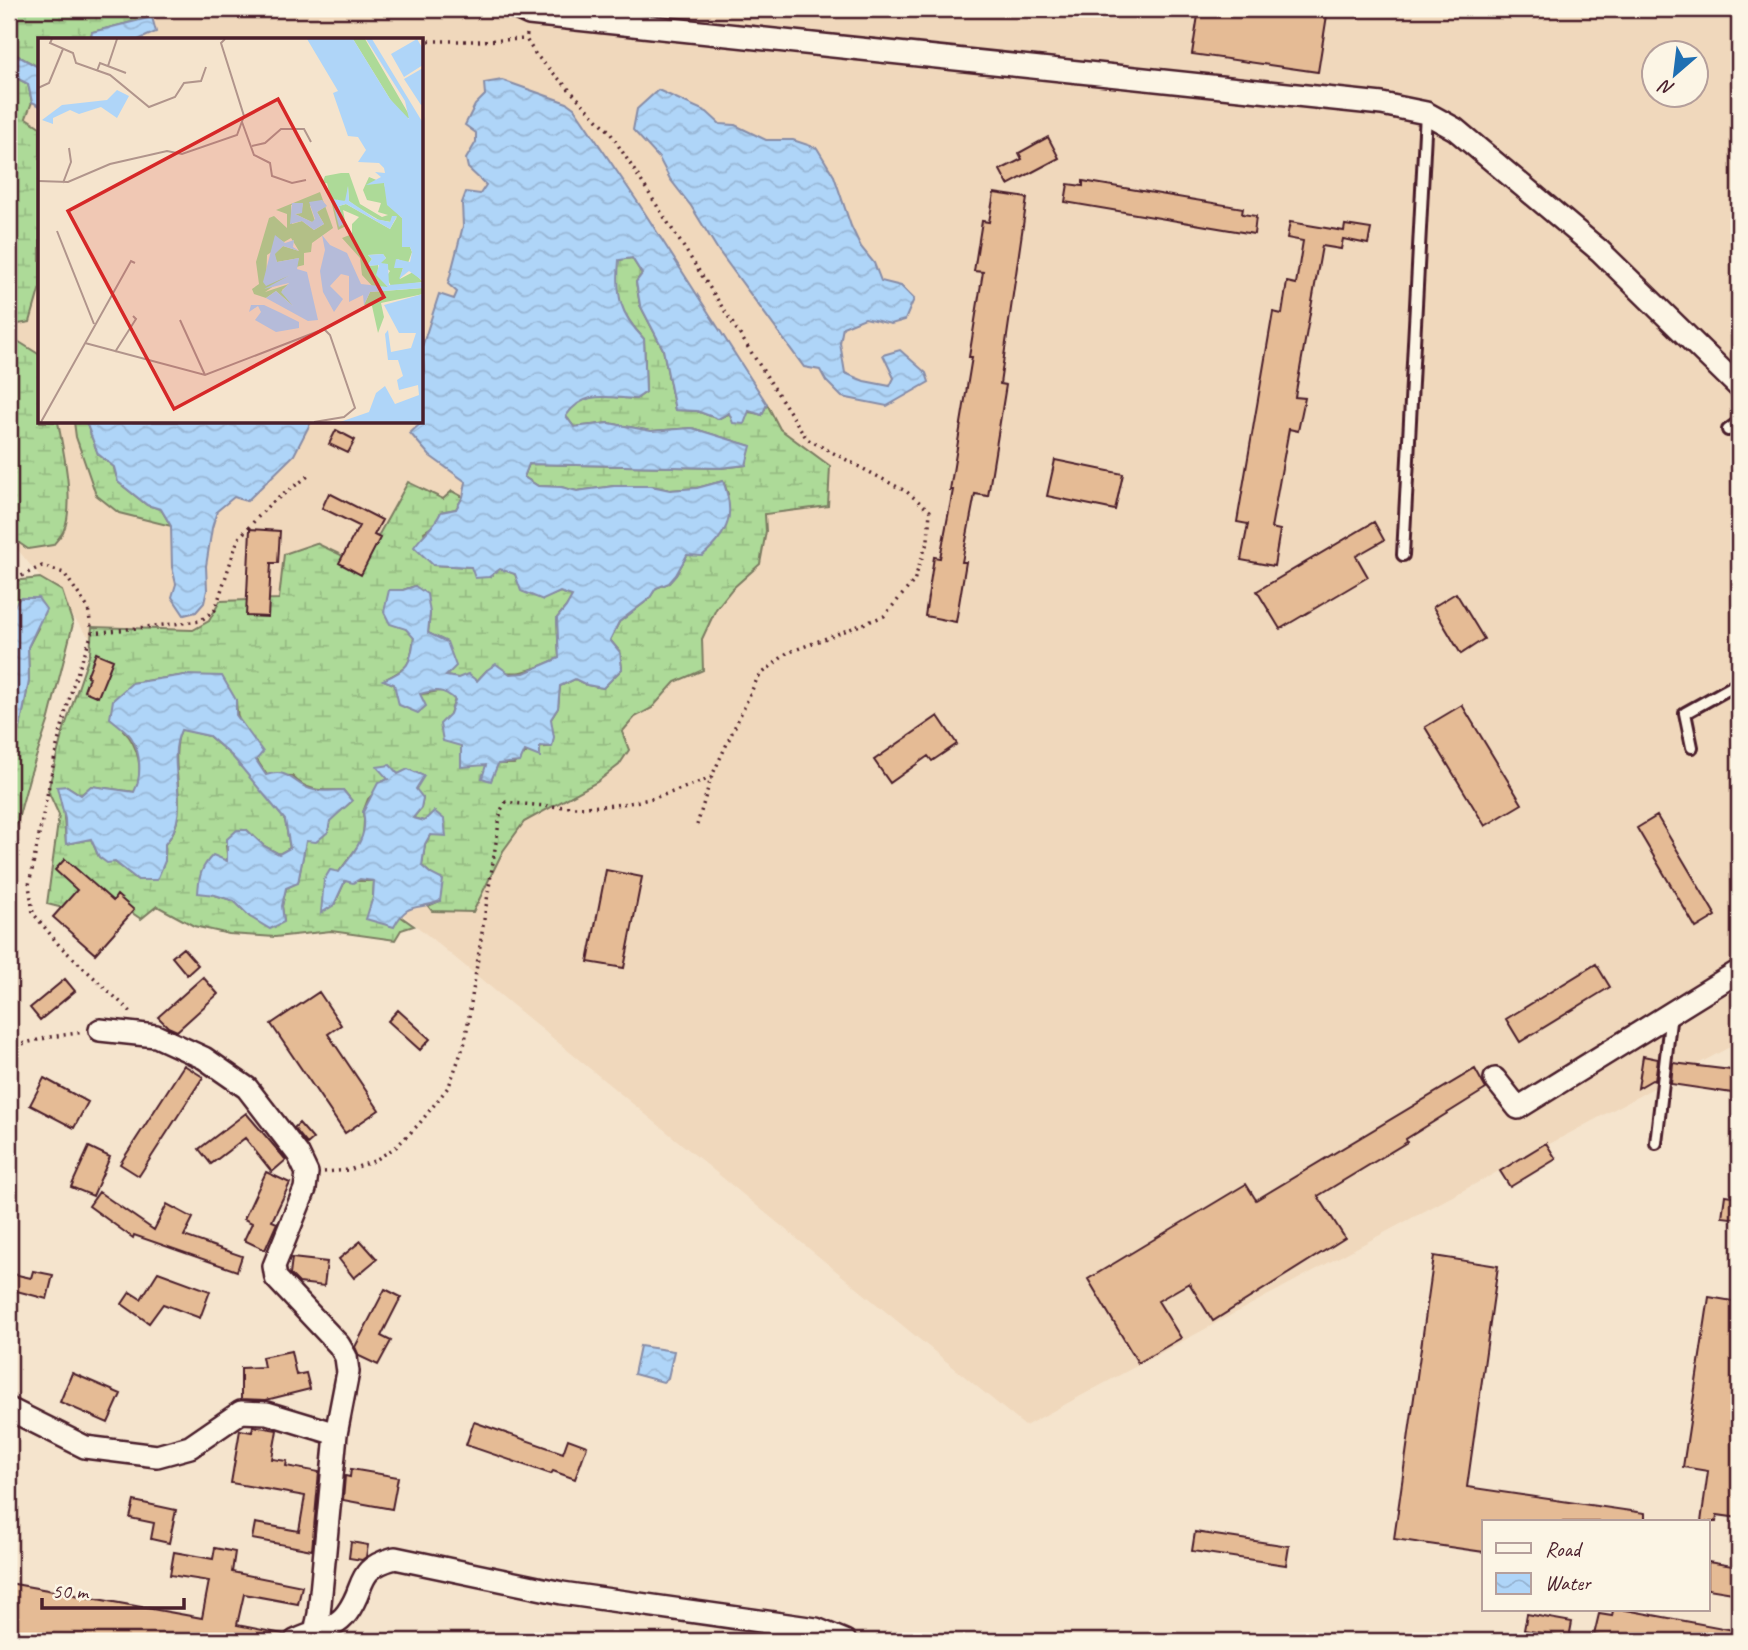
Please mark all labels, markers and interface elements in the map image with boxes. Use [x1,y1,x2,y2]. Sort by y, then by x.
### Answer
inset map [38,38,424,424]
north arrow [1640,38,1710,108]
text: N [1654,73,1678,101]
legend [1482,1520,1710,1612]
text: Road [1545,1536,1584,1562]
scale bar [42,1566,184,1610]
text: Water [1545,1570,1592,1596]
text: 50 m [52,1578,90,1604]

